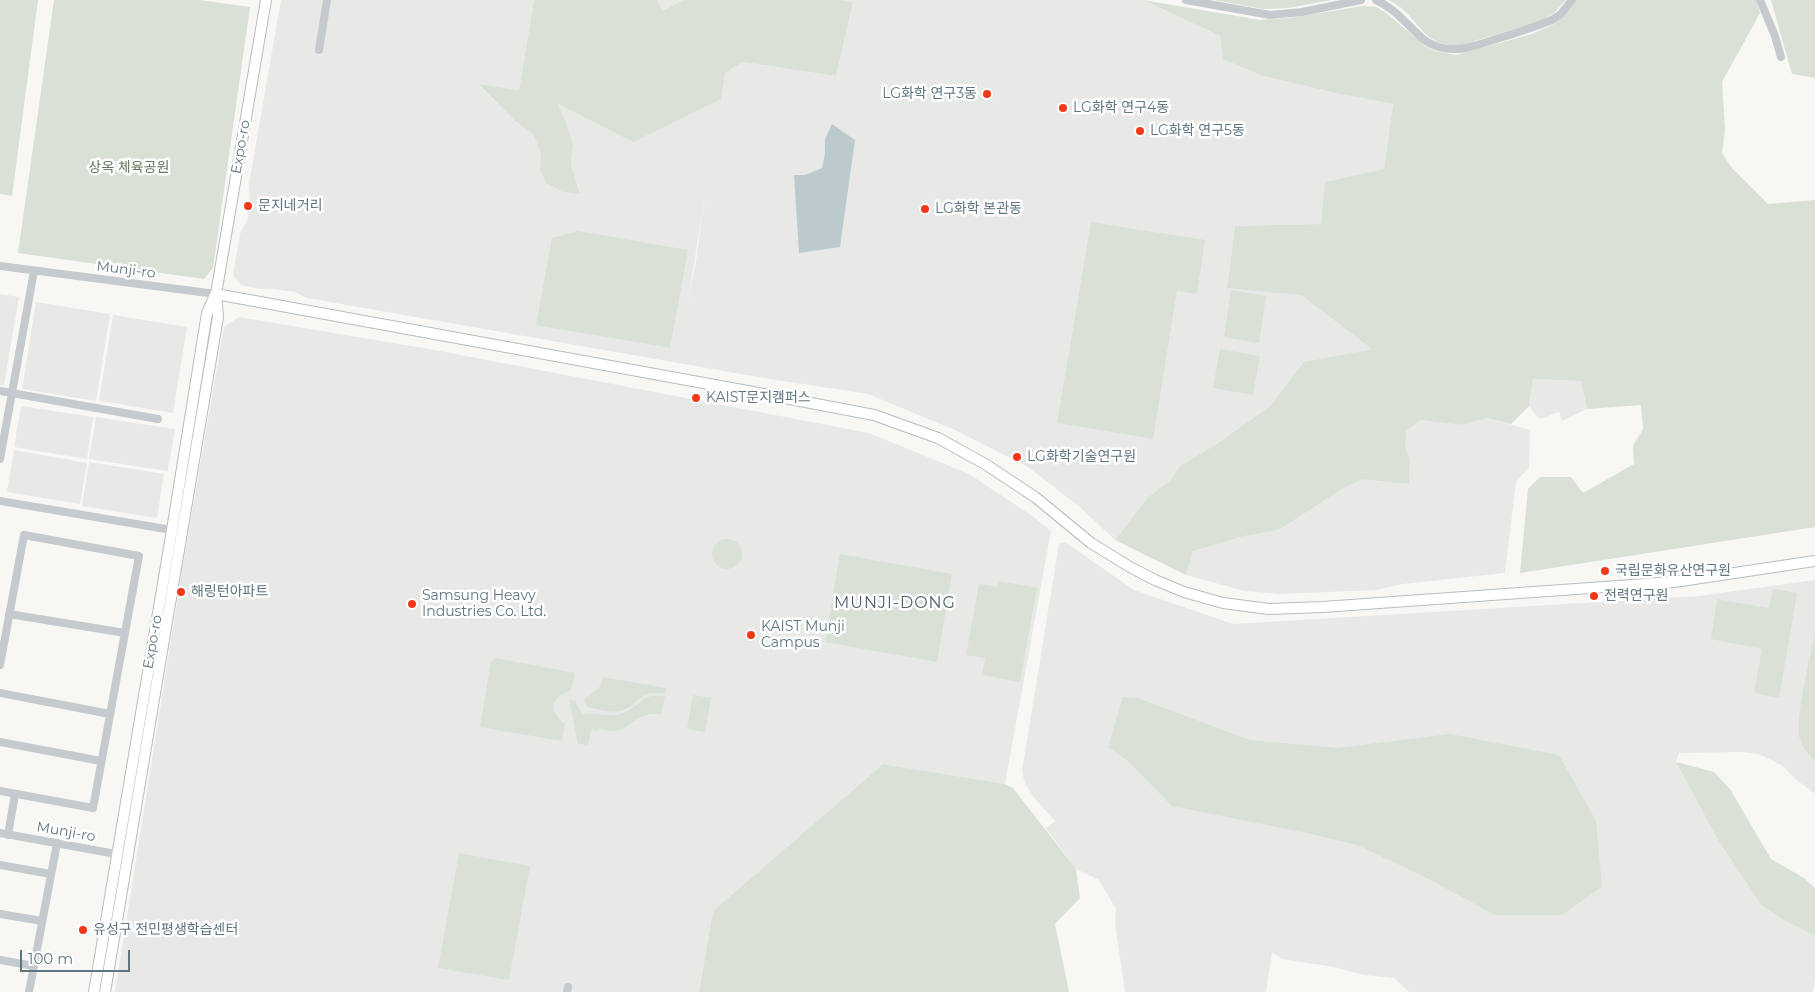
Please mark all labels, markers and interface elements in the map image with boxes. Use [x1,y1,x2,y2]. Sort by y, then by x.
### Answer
place label: LG화학 연구3동 [882,86,977,102]
marker: LG화학 연구3동 [981,88,993,100]
place label: LG화학 연구4동 [1073,100,1169,116]
marker: LG화학 연구4동 [1057,102,1069,114]
street label: Expo-ro [228,119,254,175]
place label: LG화학 연구5동 [1150,123,1245,139]
marker: LG화학 연구5동 [1134,125,1146,137]
park label: 상옥 체육공원 [89,160,169,176]
place label: 문지네거리 [258,198,322,214]
marker: 문지네거리 [242,200,254,212]
place label: LG화학 본관동 [935,201,1022,217]
marker: LG화학 본관동 [919,203,931,215]
street label: Munji-ro [95,258,157,282]
place label: KAIST문지캠퍼스 [706,390,811,406]
marker: KAIST문지캠퍼스 [690,392,702,404]
place label: LG화학기술연구원 [1027,449,1136,465]
marker: LG화학기술연구원 [1011,451,1023,463]
place label: 국립문화유산연구원 [1615,563,1731,579]
marker: 국립문화유산연구원 [1599,565,1611,577]
place label: 해링턴아파트 [191,584,268,600]
marker: 해링턴아파트 [175,586,187,598]
place label: Samsung Heavy Industries Co. Ltd. [422,588,546,620]
place label: 전력연구원 [1604,588,1668,604]
marker: 전력연구원 [1588,590,1600,602]
district label: MUNJI-DONG [833,593,957,613]
marker: Samsung Heavy Industries Co. Ltd. [406,598,418,610]
street label: Expo-ro [140,614,166,670]
place label: KAIST Munji Campus [761,619,845,652]
marker: KAIST Munji Campus [745,629,757,641]
street label: Munji-ro [35,819,97,845]
place label: 유성구 전민평생학습센터 [93,922,238,938]
marker: 유성구 전민평생학습센터 [77,924,89,936]
scale bar [22,940,132,972]
text: 100 m [28,949,73,968]

